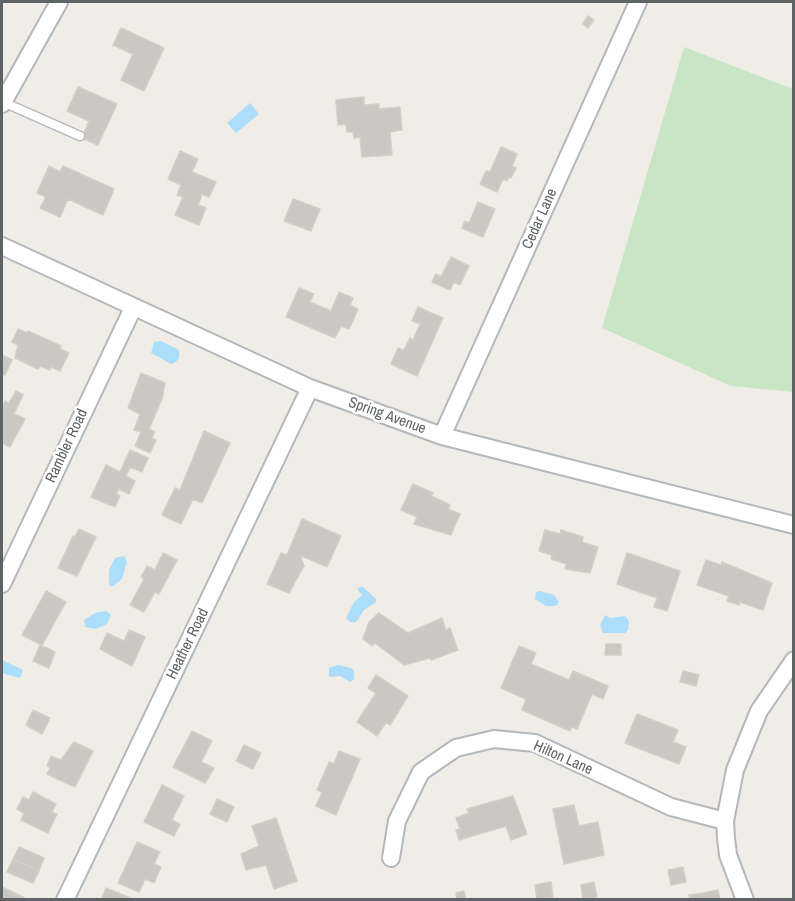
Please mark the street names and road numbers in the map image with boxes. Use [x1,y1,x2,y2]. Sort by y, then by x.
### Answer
street label: Cedar Lane [519,186,561,252]
street label: Spring Avenue [346,394,428,438]
street label: Rambler Road [42,406,92,486]
street label: Heather Road [163,606,213,682]
street label: Hilton Lane [531,737,595,779]

